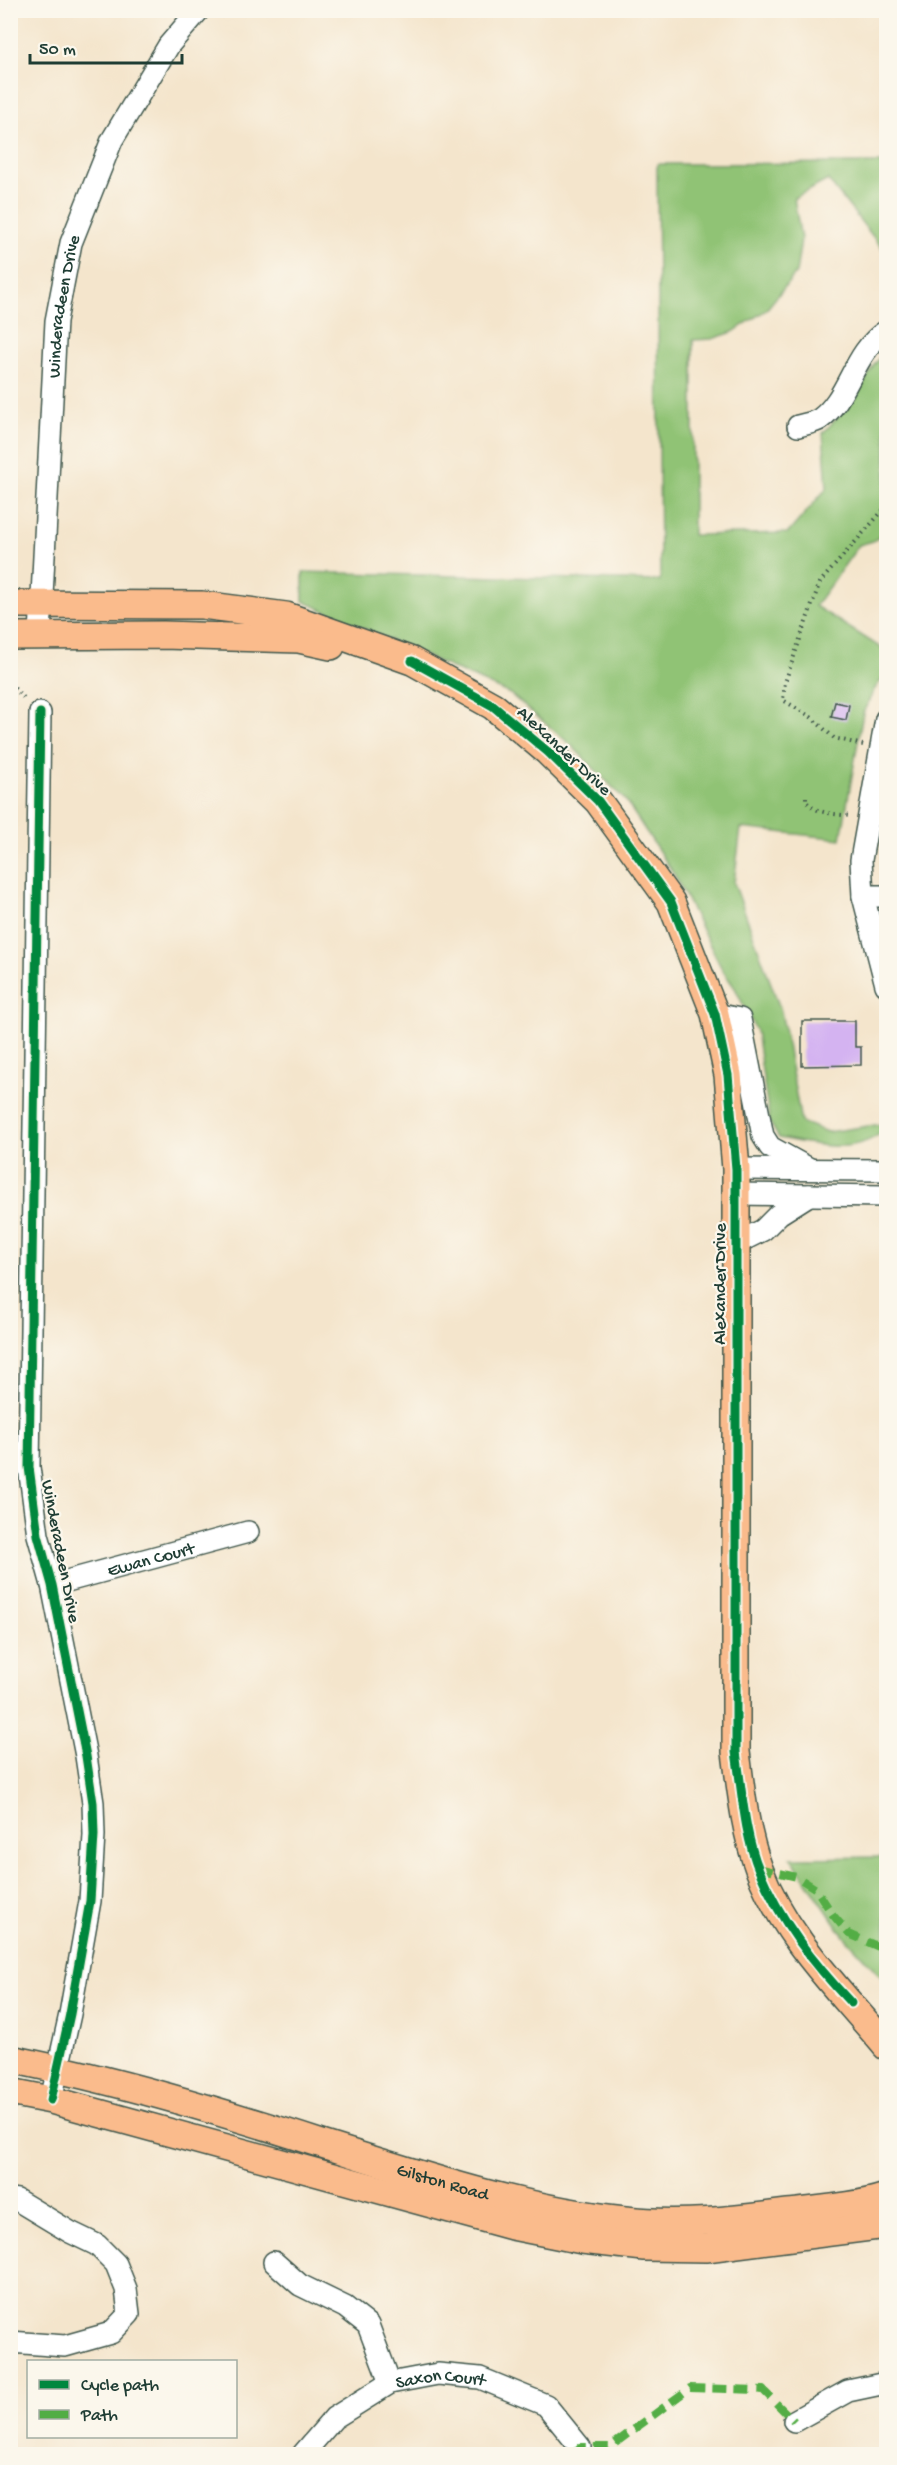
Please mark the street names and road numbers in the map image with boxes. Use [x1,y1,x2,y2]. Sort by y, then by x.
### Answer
street label: Winderadeen Drive [45,231,87,379]
street label: Alexander Drive [512,703,615,801]
street label: Alexander Drive [711,1222,732,1345]
street label: Winderadeen Drive [35,1478,84,1625]
street label: Ewan Court [105,1539,199,1583]
street label: Gilston Road [394,2160,492,2207]
street label: Saxon Court [394,2366,490,2395]

